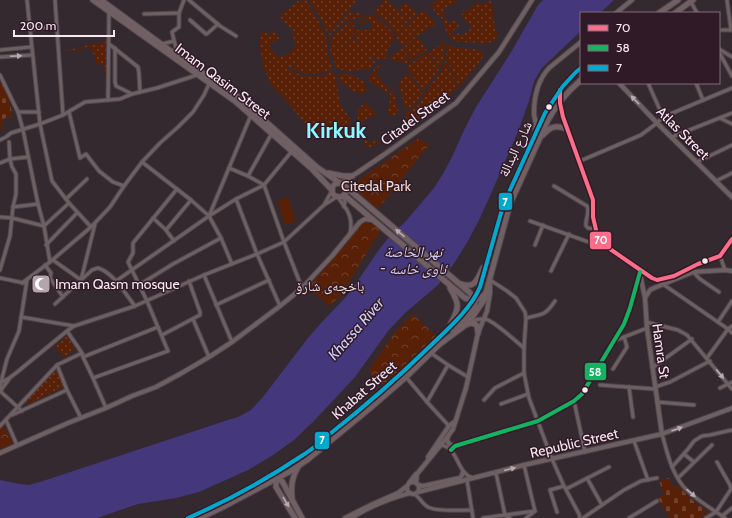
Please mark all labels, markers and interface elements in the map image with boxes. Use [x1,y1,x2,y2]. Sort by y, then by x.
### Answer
scale bar [14,12,114,38]
legend [580,12,720,84]
text: 200 m [20,18,56,33]
text: 70 [616,20,630,35]
street label: Imam Qasim Street [171,39,275,123]
text: 58 [616,40,630,55]
one-way arrow [10,53,22,60]
text: 7 [616,60,622,75]
street label: Citadel Street [377,87,453,149]
one-way arrow [630,95,640,105]
unlabelled marker [544,102,554,112]
street label: Atlas Street [653,103,714,164]
district label: Kirkuk [306,117,367,144]
street label: شارع البدالة [494,118,537,180]
park label: Citedal Park [341,177,412,195]
line badge: 7 [498,192,513,211]
text: 7 [502,195,508,209]
one-way arrow [395,229,406,238]
line badge: 70 [589,231,612,250]
text: 70 [594,233,608,247]
water label: نهر الخاصة - ئاوی خاسە [380,243,449,278]
unlabelled marker [700,256,710,266]
mosque icon: Imam Qasm mosque [30,273,52,295]
place label: Imam Qasm mosque [55,275,180,293]
park label: باخچەی شارۆ [296,277,364,295]
water label: Khassa River [324,293,389,364]
street label: Hamra St [648,322,674,380]
street label: Khabat Street [328,357,400,423]
line badge: 58 [584,362,607,381]
text: 58 [589,365,602,379]
one-way arrow [716,369,725,380]
unlabelled marker [580,385,590,395]
street label: Republic Street [528,424,620,462]
one-way arrow [671,425,683,431]
line badge: 7 [314,431,330,450]
text: 7 [319,433,325,447]
one-way arrow [504,466,516,472]
one-way arrow [686,489,696,498]
one-way arrow [282,497,289,508]

